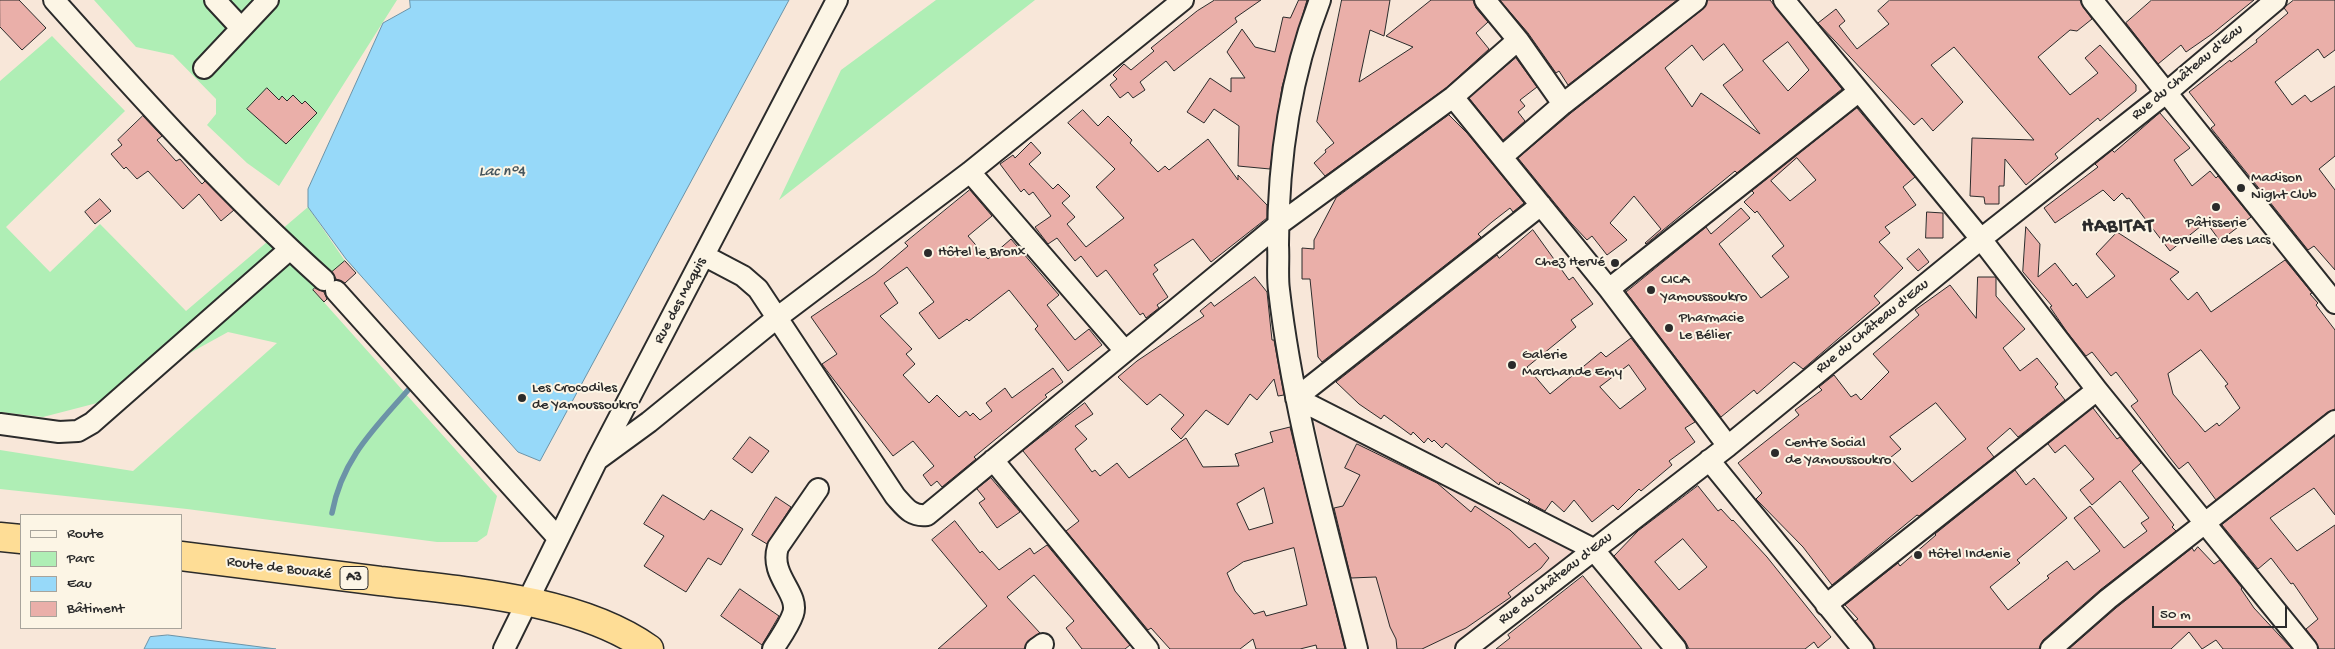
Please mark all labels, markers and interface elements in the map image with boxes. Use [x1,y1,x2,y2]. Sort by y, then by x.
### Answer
street label: Rue du Château d'Eau [2129,21,2247,125]
water label: Lac n°4 [479,163,525,183]
place label: Madison Night Club [2251,170,2317,205]
marker: Madison Night Club [2235,182,2247,194]
marker: Pâtisserie Merveille des Lacs [2210,201,2222,213]
place label: Pâtisserie Merveille des Lacs [2161,215,2271,250]
district label: HABITAT [2081,216,2155,240]
place label: Hôtel le Bronx [938,244,1025,262]
marker: Hôtel le Bronx [922,247,934,259]
place label: Chez Hervé [1535,254,1605,272]
street label: Rue des Maquis [651,255,711,347]
marker: Chez Hervé [1609,257,1621,269]
place label: CICA Yamoussoukro [1661,272,1747,307]
street label: Rue du Château d'Eau [1813,276,1933,378]
marker: CICA Yamoussoukro [1645,284,1657,296]
place label: Pharmacie Le Bélier [1679,310,1744,345]
marker: Pharmacie Le Bélier [1663,322,1675,334]
place label: Galerie Marchande Emy [1522,347,1622,382]
marker: Galerie Marchande Emy [1506,359,1518,371]
place label: Les Crocodiles de Yamoussoukro [532,380,638,415]
marker: Les Crocodiles de Yamoussoukro [516,392,528,404]
place label: Centre Social de Yamoussoukro [1785,435,1891,470]
marker: Centre Social de Yamoussoukro [1769,447,1781,459]
legend [20,514,182,629]
text: Route [67,525,104,543]
street label: Rue du Château d'Eau [1495,529,1617,629]
place label: Hôtel Indenie [1928,546,2010,564]
marker: Hôtel Indenie [1912,549,1924,561]
text: Parc [67,550,94,568]
street label: Route de Bouaké [226,554,332,584]
road number: A3 [340,566,368,590]
text: Eau [67,575,92,593]
scale bar [2155,596,2290,628]
text: Bâtiment [67,600,124,618]
text: 50 m [2160,606,2191,624]

